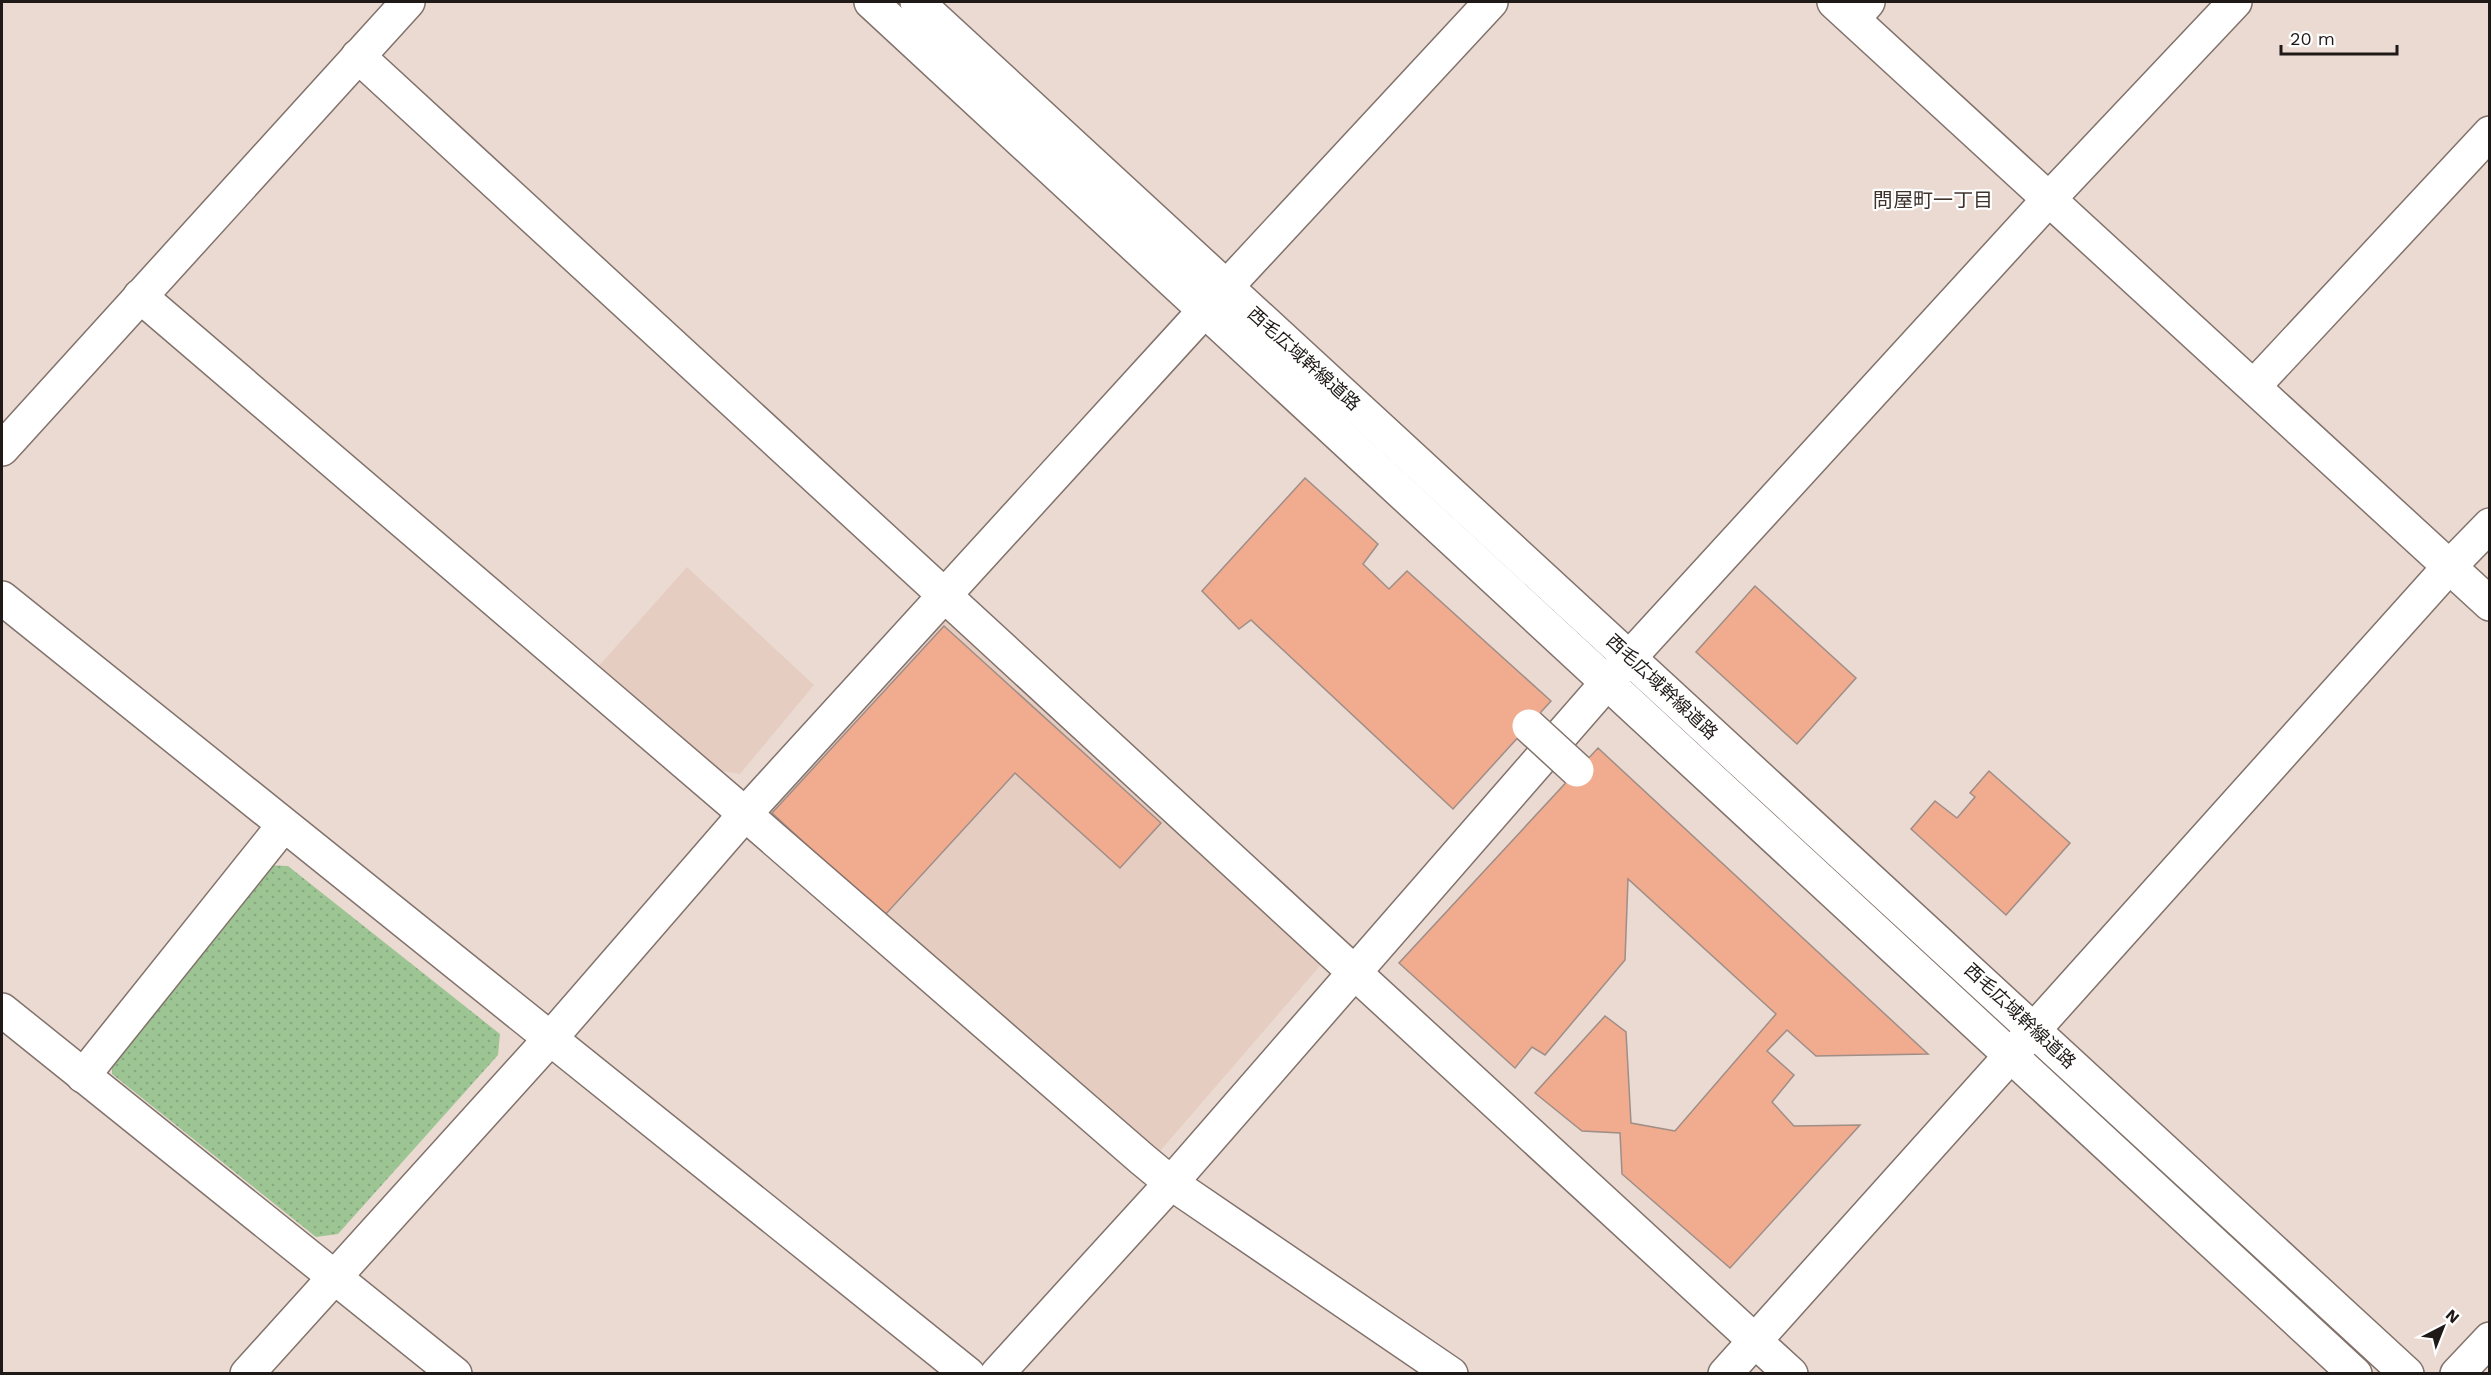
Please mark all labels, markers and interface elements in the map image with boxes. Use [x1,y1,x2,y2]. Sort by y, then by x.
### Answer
scale bar [2281,18,2396,56]
text: 20 m [2290,28,2335,49]
district label: 問屋町一丁目 [1873,188,1993,212]
street label: 西毛広域幹線道路 [1244,303,1365,415]
street label: 西毛広域幹線道路 [1603,630,1722,743]
street label: 西毛広域幹線道路 [1961,959,2080,1072]
north arrow [2413,1297,2473,1357]
text: N [2442,1305,2463,1327]

